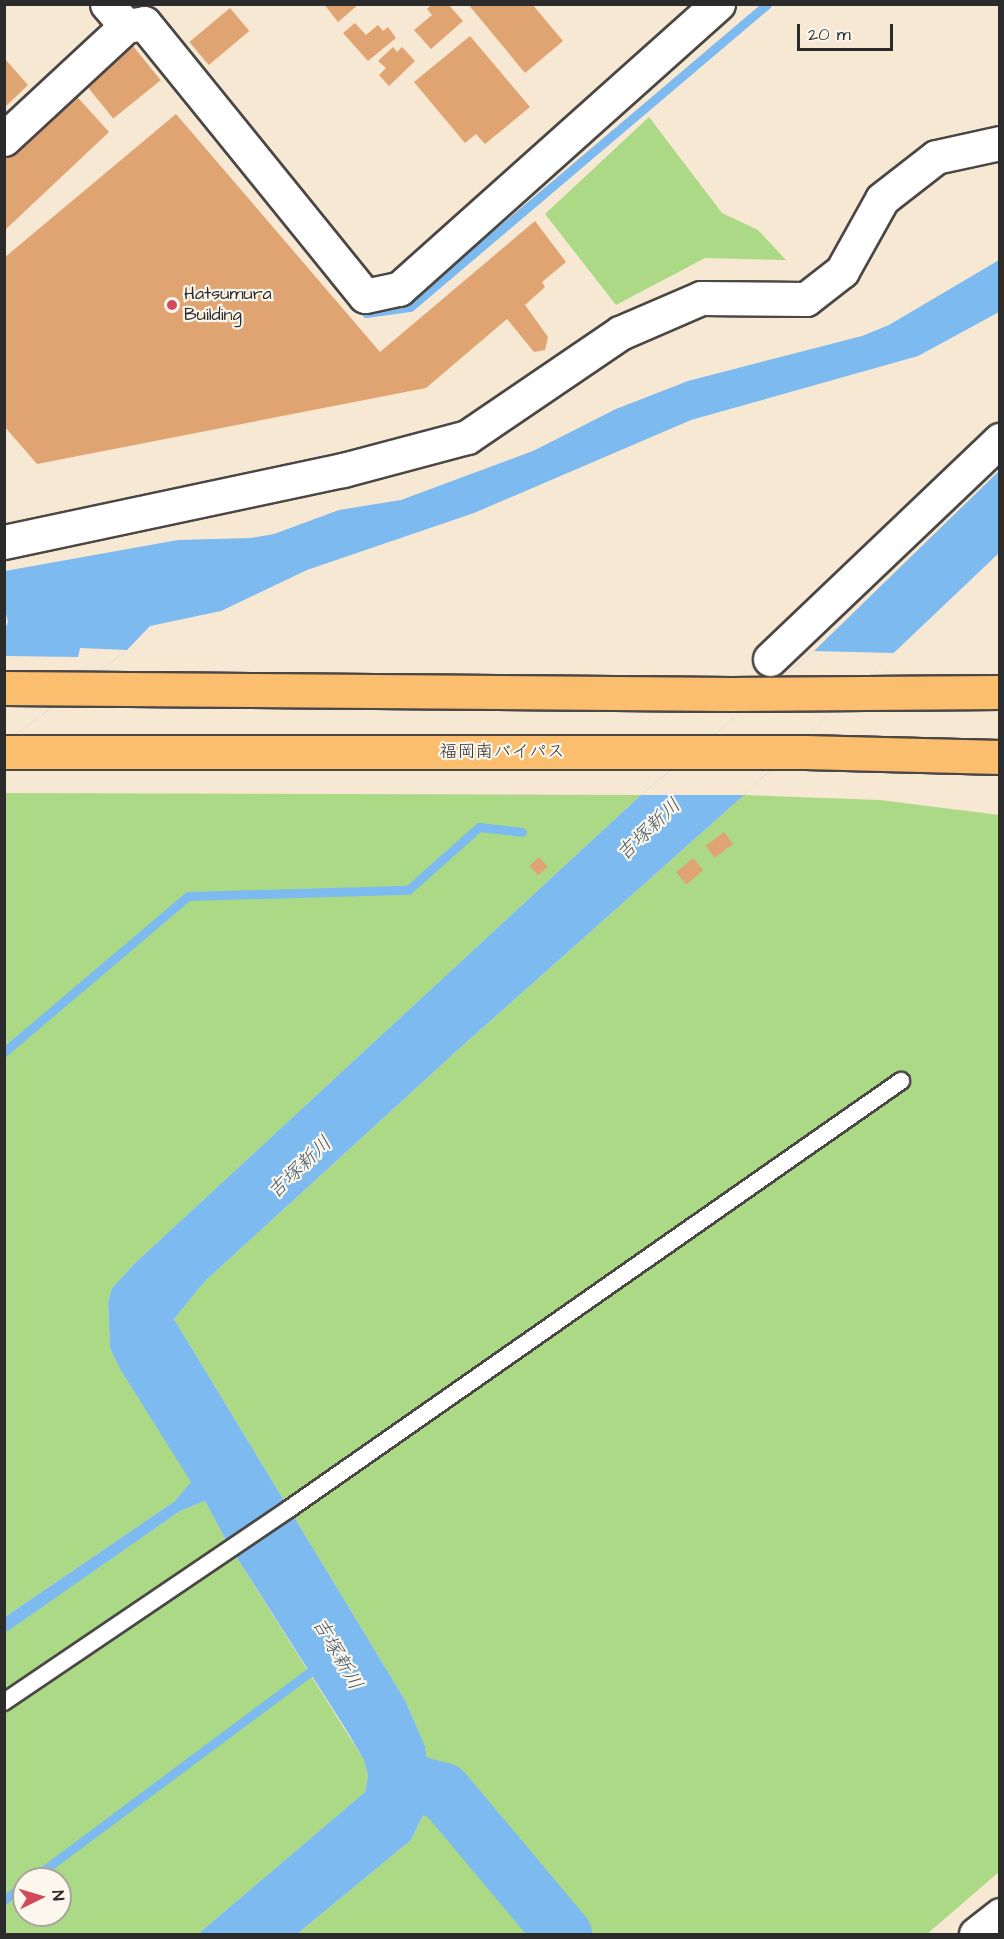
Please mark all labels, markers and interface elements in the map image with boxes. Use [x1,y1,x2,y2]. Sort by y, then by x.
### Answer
scale bar [800,12,896,50]
text: 20 m [808,22,851,47]
place label: Hatsumura Building [184,284,272,326]
marker: Hatsumura Building [165,298,179,312]
street label: 福岡南バイパス [439,741,565,763]
water label: 吉塚新川 [612,794,686,866]
water label: 吉塚新川 [263,1132,337,1204]
water label: 吉塚新川 [307,1613,367,1695]
north arrow [12,1867,72,1927]
text: N [47,1890,69,1902]

